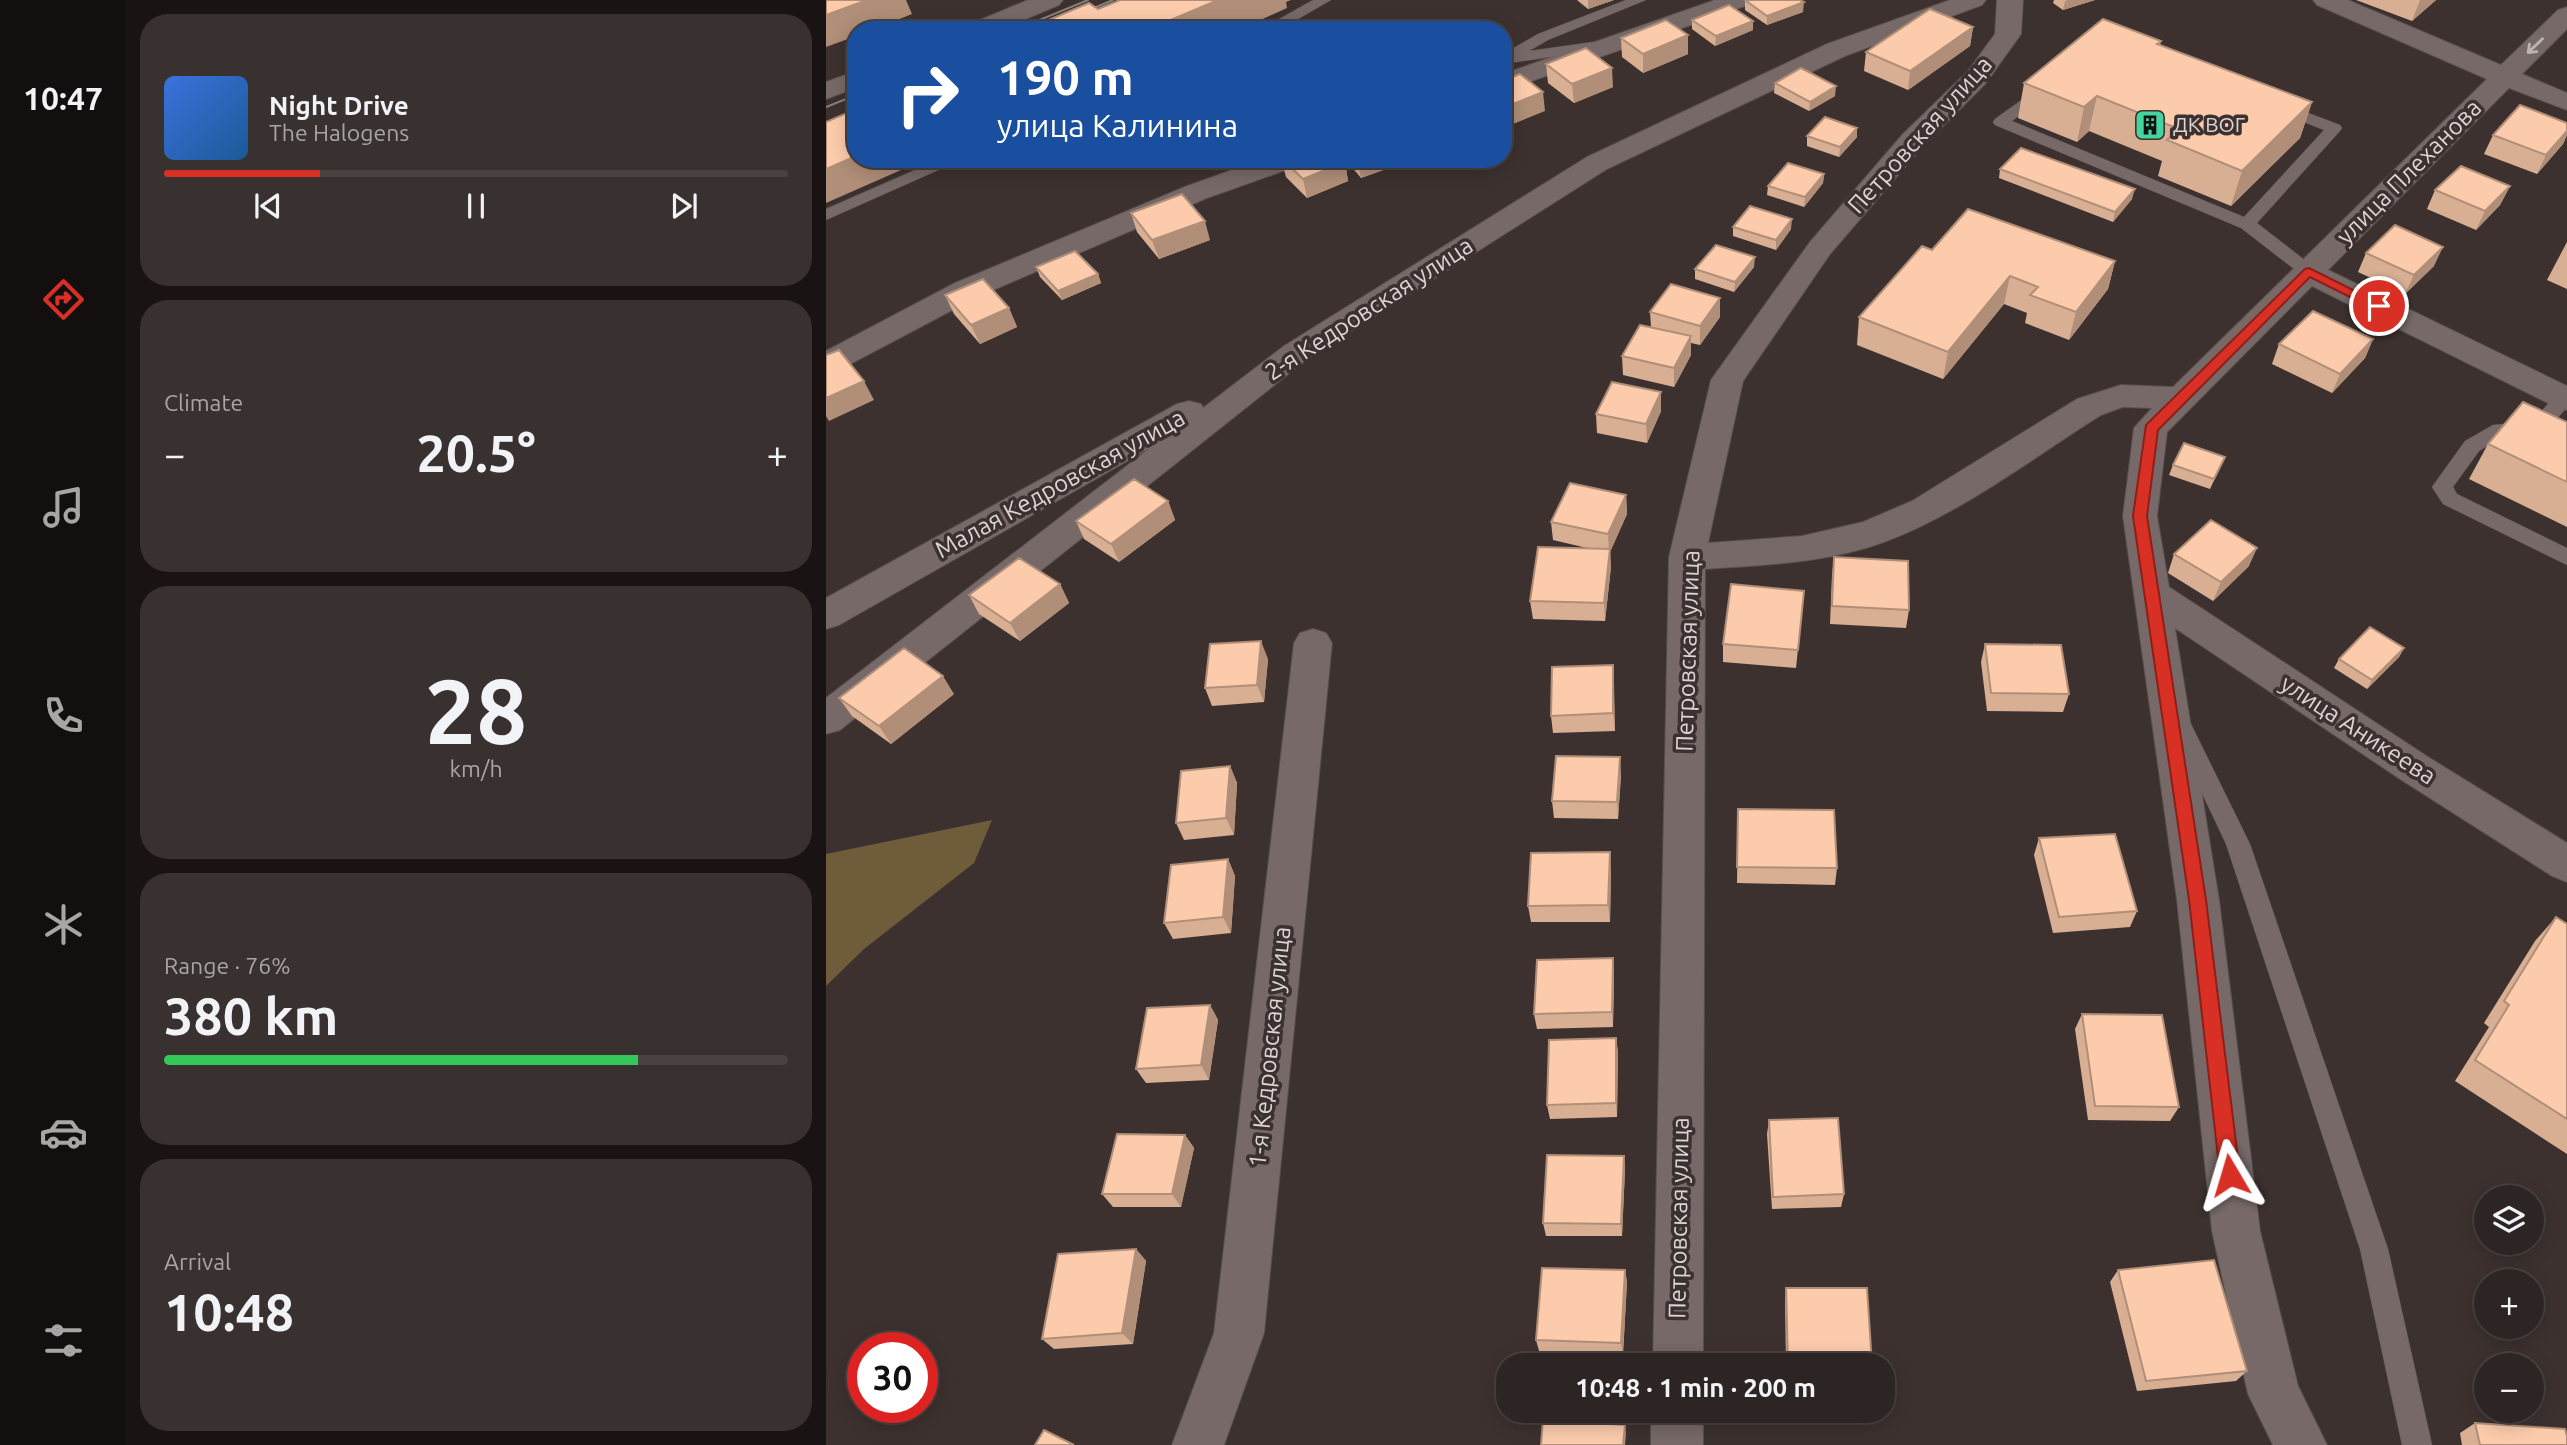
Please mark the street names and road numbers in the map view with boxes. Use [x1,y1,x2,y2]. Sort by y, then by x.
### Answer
street label: Петровская улица [1842,51,1997,219]
street label: улица Плеханова [2331,94,2486,249]
street label: 2-я Кедровская улица [1260,231,1478,386]
street label: Малая Кедровская улица [930,404,1189,563]
street label: Петровская улица [1670,550,1705,752]
street label: улица Аникеева [2276,669,2441,790]
street label: 1-я Кедровская улица [1243,925,1296,1169]
street label: Петровская улица [1663,1117,1694,1319]

